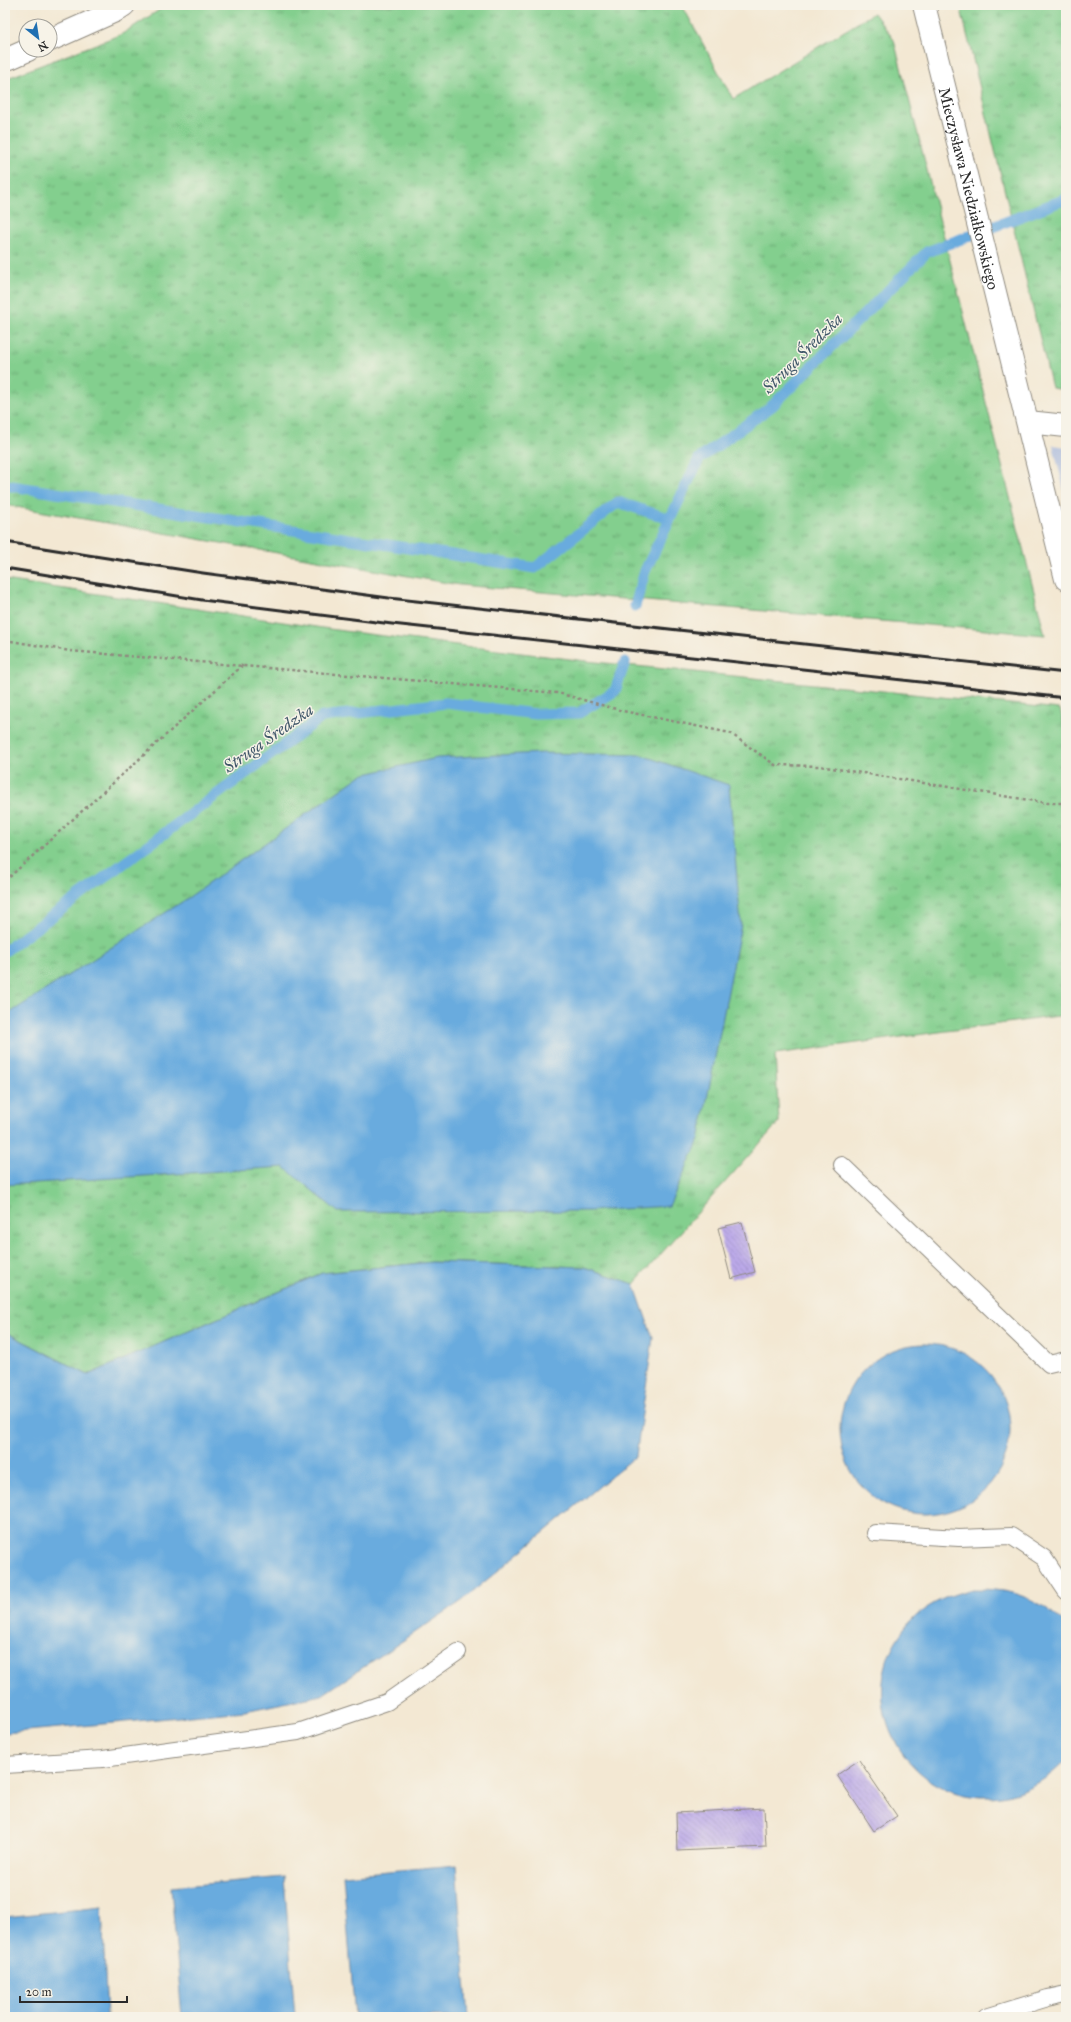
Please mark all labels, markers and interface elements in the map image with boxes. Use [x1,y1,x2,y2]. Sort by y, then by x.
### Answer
north arrow [18,18,58,58]
text: N [35,38,50,55]
street label: Mieczysława Niedziałkowskiego [935,85,1003,292]
water label: Struga Średzka [756,308,847,399]
water label: Struga Średzka [218,699,318,778]
scale bar [20,1978,127,2004]
text: 20 m [26,1985,52,1999]

